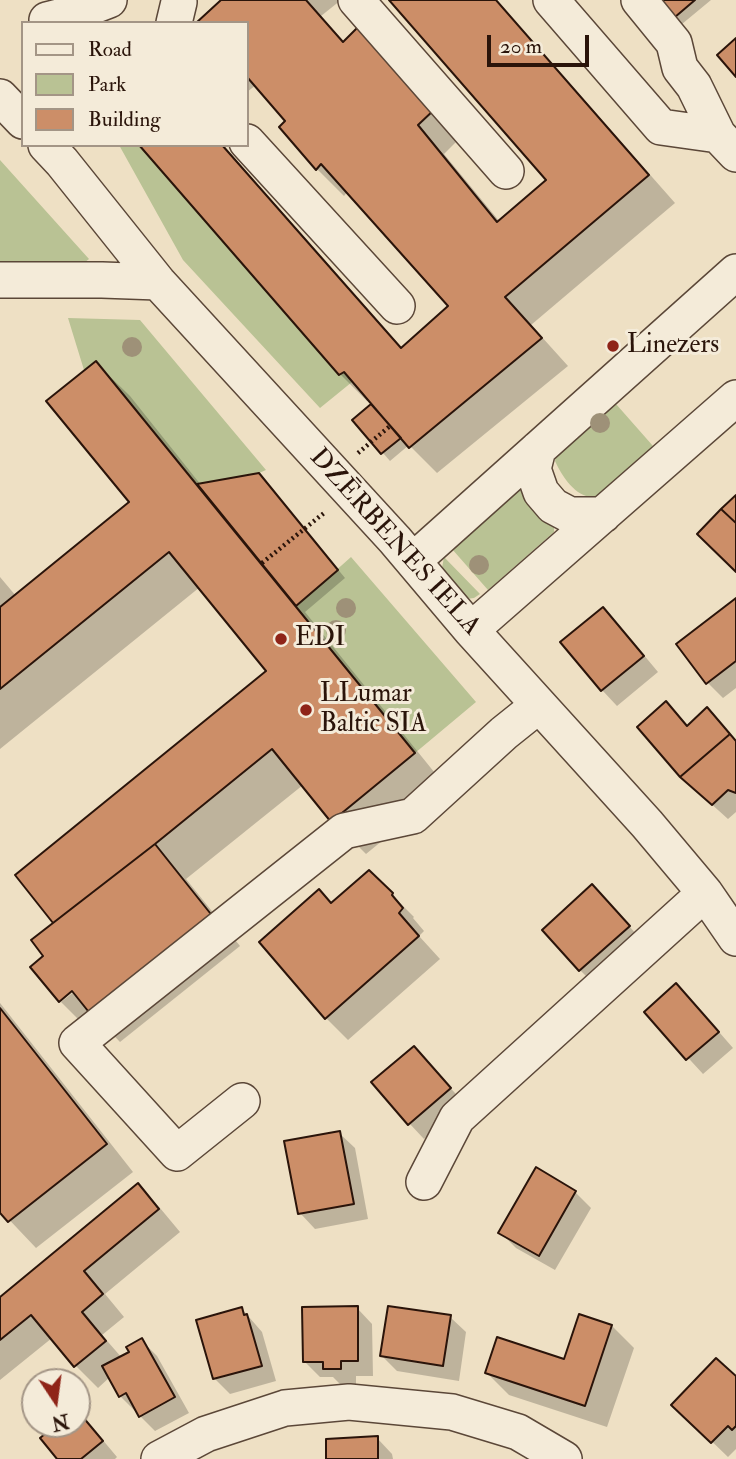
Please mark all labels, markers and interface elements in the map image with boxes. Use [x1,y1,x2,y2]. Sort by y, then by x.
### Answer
legend [21,21,248,147]
scale bar [491,21,592,65]
text: 20 m [500,33,542,60]
text: Road [88,36,132,63]
text: Park [88,71,126,98]
text: Building [88,106,161,133]
place label: Linezers [627,330,719,362]
marker: Linezers [605,338,621,354]
street label: DZĒRBENES IELA [302,443,486,643]
place label: EDI [295,623,345,655]
marker: EDI [273,631,289,647]
place label: LLumar Baltic SIA [320,679,427,740]
marker: LLumar Baltic SIA [298,702,314,718]
north arrow [21,1368,91,1438]
text: N [49,1408,71,1435]

